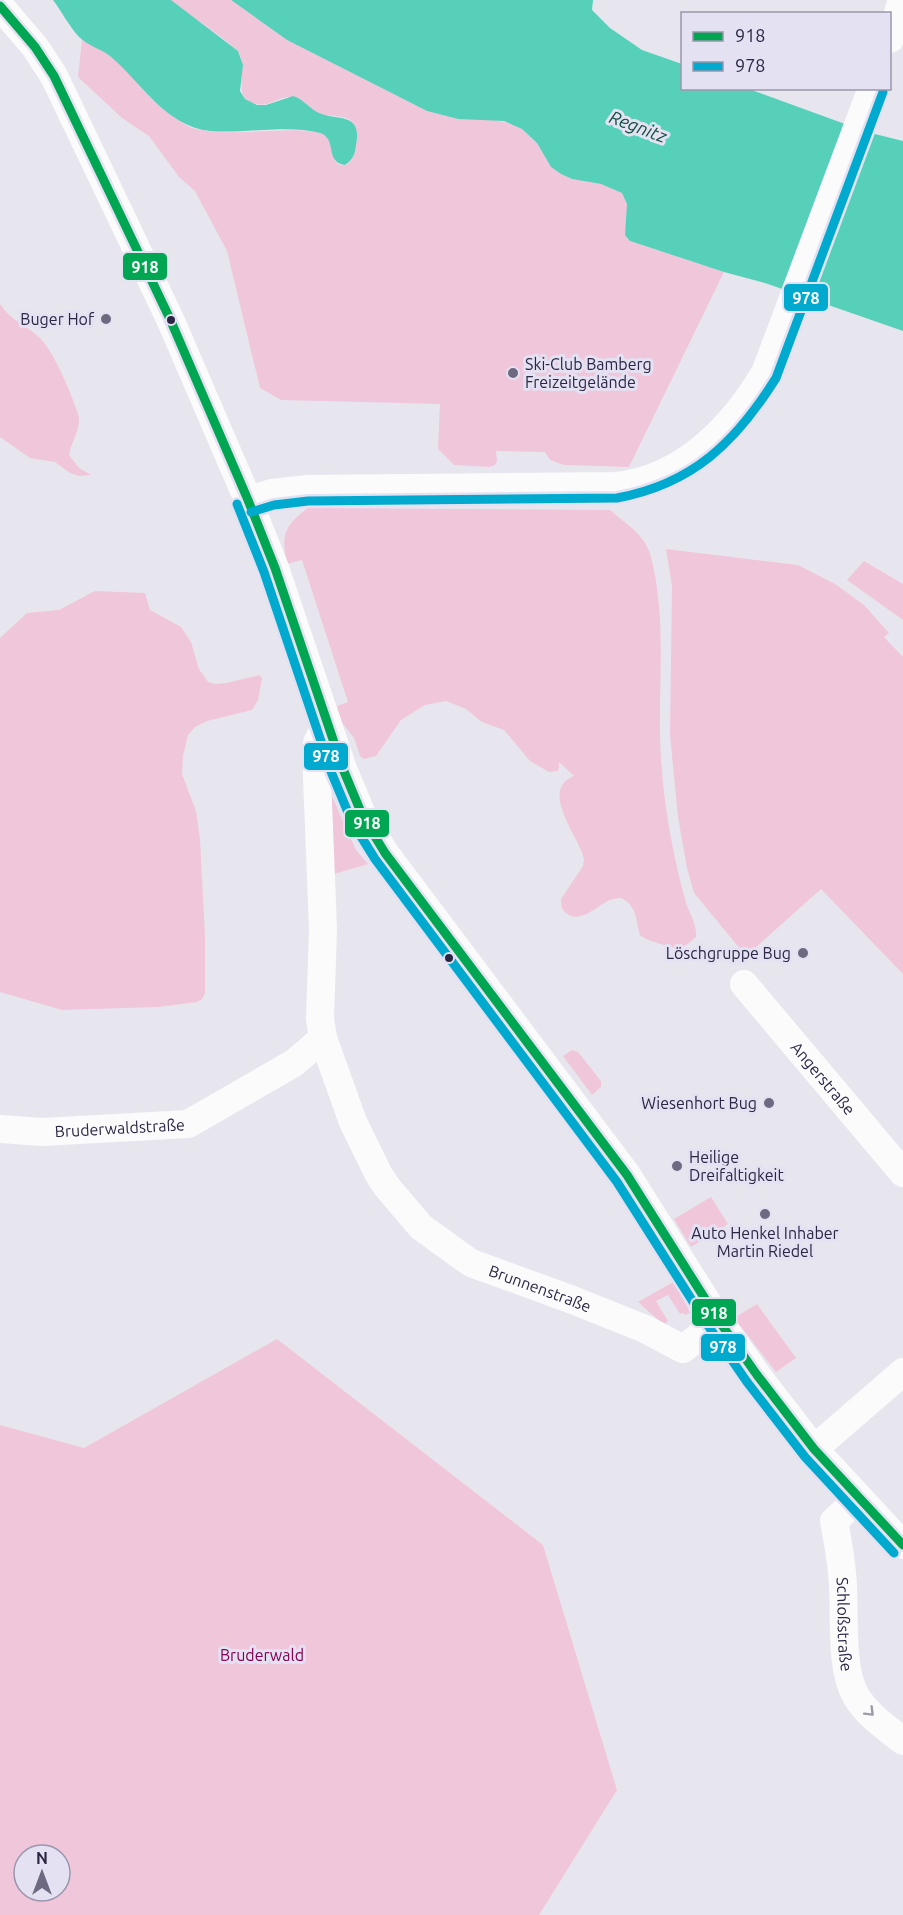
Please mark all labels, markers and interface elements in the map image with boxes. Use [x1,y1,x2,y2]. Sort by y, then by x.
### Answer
legend [681,12,891,90]
text: 918 [735,25,765,45]
text: 978 [735,55,765,75]
water label: Regnitz [607,106,671,146]
line badge: 918 [122,252,168,281]
text: 918 [131,258,159,276]
line badge: 978 [783,283,829,312]
text: 978 [792,289,820,307]
place label: Buger Hof [20,310,95,328]
marker: Buger Hof [99,312,113,326]
unlabelled marker [165,314,177,326]
place label: Ski-Club Bamberg Freizeitgelände [525,355,652,391]
marker: Ski-Club Bamberg Freizeitgelände [506,366,520,380]
line badge: 978 [303,742,349,771]
text: 978 [312,747,340,765]
line badge: 918 [344,809,390,838]
text: 918 [353,814,381,832]
place label: Löschgruppe Bug [666,944,791,962]
marker: Löschgruppe Bug [796,946,810,960]
unlabelled marker [443,952,455,964]
street label: Angerstraße [787,1038,859,1118]
place label: Wiesenhort Bug [641,1094,757,1112]
marker: Wiesenhort Bug [762,1096,776,1110]
street label: Bruderwaldstraße [54,1115,185,1140]
place label: Heilige Dreifaltigkeit [689,1148,784,1184]
marker: Heilige Dreifaltigkeit [670,1159,684,1173]
marker: Auto Henkel Inhaber Martin Riedel [758,1207,772,1221]
place label: Auto Henkel Inhaber Martin Riedel [691,1224,839,1260]
street label: Brunnenstraße [486,1261,594,1316]
line badge: 918 [691,1298,737,1327]
text: 918 [700,1304,728,1322]
line badge: 978 [700,1333,746,1362]
text: 978 [709,1338,737,1356]
street label: Schloßstraße [834,1577,856,1673]
park label: Bruderwald [220,1646,304,1664]
one-way arrow [863,1706,874,1716]
north arrow [12,1843,72,1903]
text: N [36,1849,48,1867]

